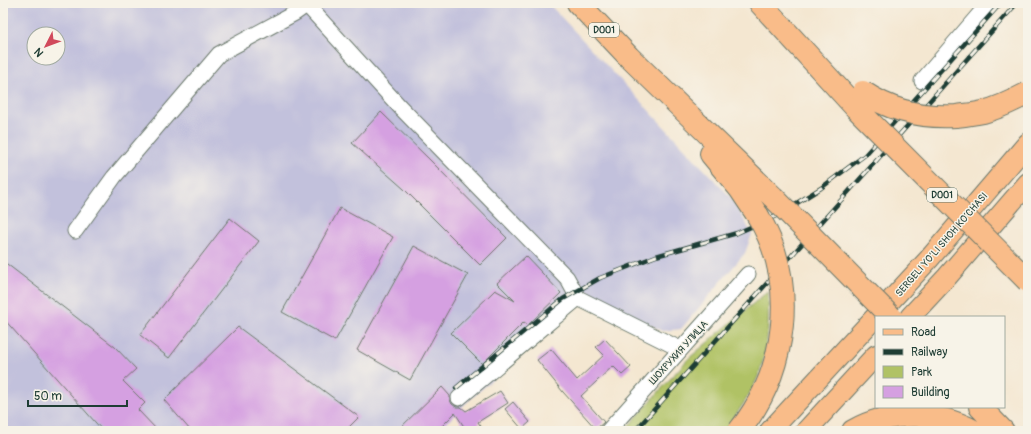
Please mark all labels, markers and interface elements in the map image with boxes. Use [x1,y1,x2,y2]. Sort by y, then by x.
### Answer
road number: D001 [589,23,619,37]
north arrow [26,26,66,66]
text: N [31,45,46,59]
road number: D001 [927,188,957,202]
street label: SERGELI YO‘LI SHOH KO‘CHASI [893,190,990,299]
legend [875,316,1005,408]
street label: ШОХРУХИЯ УЛИЦА [647,318,711,387]
text: Road [911,325,936,340]
text: Railway [911,345,947,360]
text: Park [911,365,932,380]
scale bar [28,382,127,408]
text: Building [911,385,950,400]
text: 50 m [34,389,62,404]

